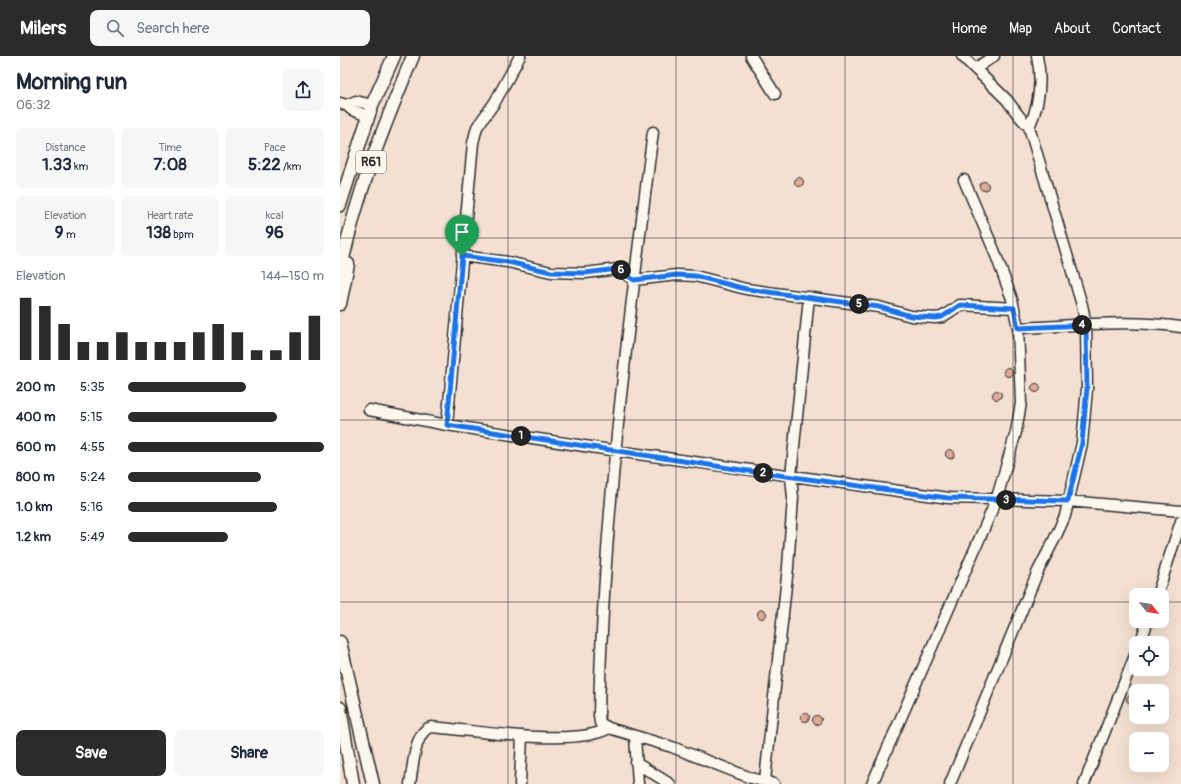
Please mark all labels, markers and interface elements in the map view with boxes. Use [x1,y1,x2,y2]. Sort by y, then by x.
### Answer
search box [90,10,370,46]
text: Milers [20,16,66,40]
icon: search [104,17,126,39]
text: Search here [136,19,210,38]
text: Home [952,20,987,37]
text: Map [1009,20,1032,37]
text: About [1054,20,1090,37]
text: Contact [1112,20,1161,37]
text: Morning run [16,68,127,96]
button: share [282,69,324,111]
text: 06:32 [16,97,50,113]
text: Distance [45,141,85,154]
text: Time [158,141,181,154]
text: Pace [264,141,286,154]
road number: R61 [356,151,386,173]
text: 1.33 [42,154,72,175]
text: 7:08 [153,154,187,175]
text: 5:22 [248,154,281,175]
text: km [72,160,88,173]
text: /km [281,160,301,173]
text: Elevation [44,209,86,222]
text: Heart rate [147,209,193,222]
text: kcal [266,209,284,222]
pin [445,215,479,256]
icon: arrive [451,221,473,243]
text: 9 [55,222,64,243]
text: 138 [146,222,171,243]
text: 96 [265,222,284,243]
text: m [64,228,76,241]
text: bpm [171,228,194,241]
pin: 6 [611,260,631,280]
text: 6 [618,263,624,276]
text: Elevation [16,268,66,284]
text: 144–150 m [261,268,324,284]
pin: 5 [849,294,869,314]
text: 5 [856,297,862,310]
pin: 4 [1072,315,1092,335]
text: 4 [1079,318,1085,331]
text: 200 m [16,379,55,395]
text: 5:35 [80,379,105,395]
text: 400 m [16,409,56,425]
text: 5:15 [80,409,103,425]
pin: 1 [511,426,531,446]
text: 1 [519,429,523,442]
text: 600 m [16,439,56,455]
text: 4:55 [80,439,105,455]
pin: 2 [753,463,773,483]
text: 2 [760,466,766,479]
text: 800 m [16,469,55,485]
text: 5:24 [80,469,105,485]
pin: 3 [996,490,1016,510]
text: 3 [1003,493,1009,506]
text: 1.0 km [16,499,53,515]
text: 5:16 [80,499,103,515]
text: 1.2 km [16,529,51,545]
text: 5:49 [80,529,105,545]
north arrow [1129,588,1169,628]
map controls [1129,588,1169,772]
button: locate [1129,636,1169,676]
button: + [1129,684,1169,724]
button: Save [16,730,166,776]
button: Share [174,730,324,776]
button: − [1129,732,1169,772]

